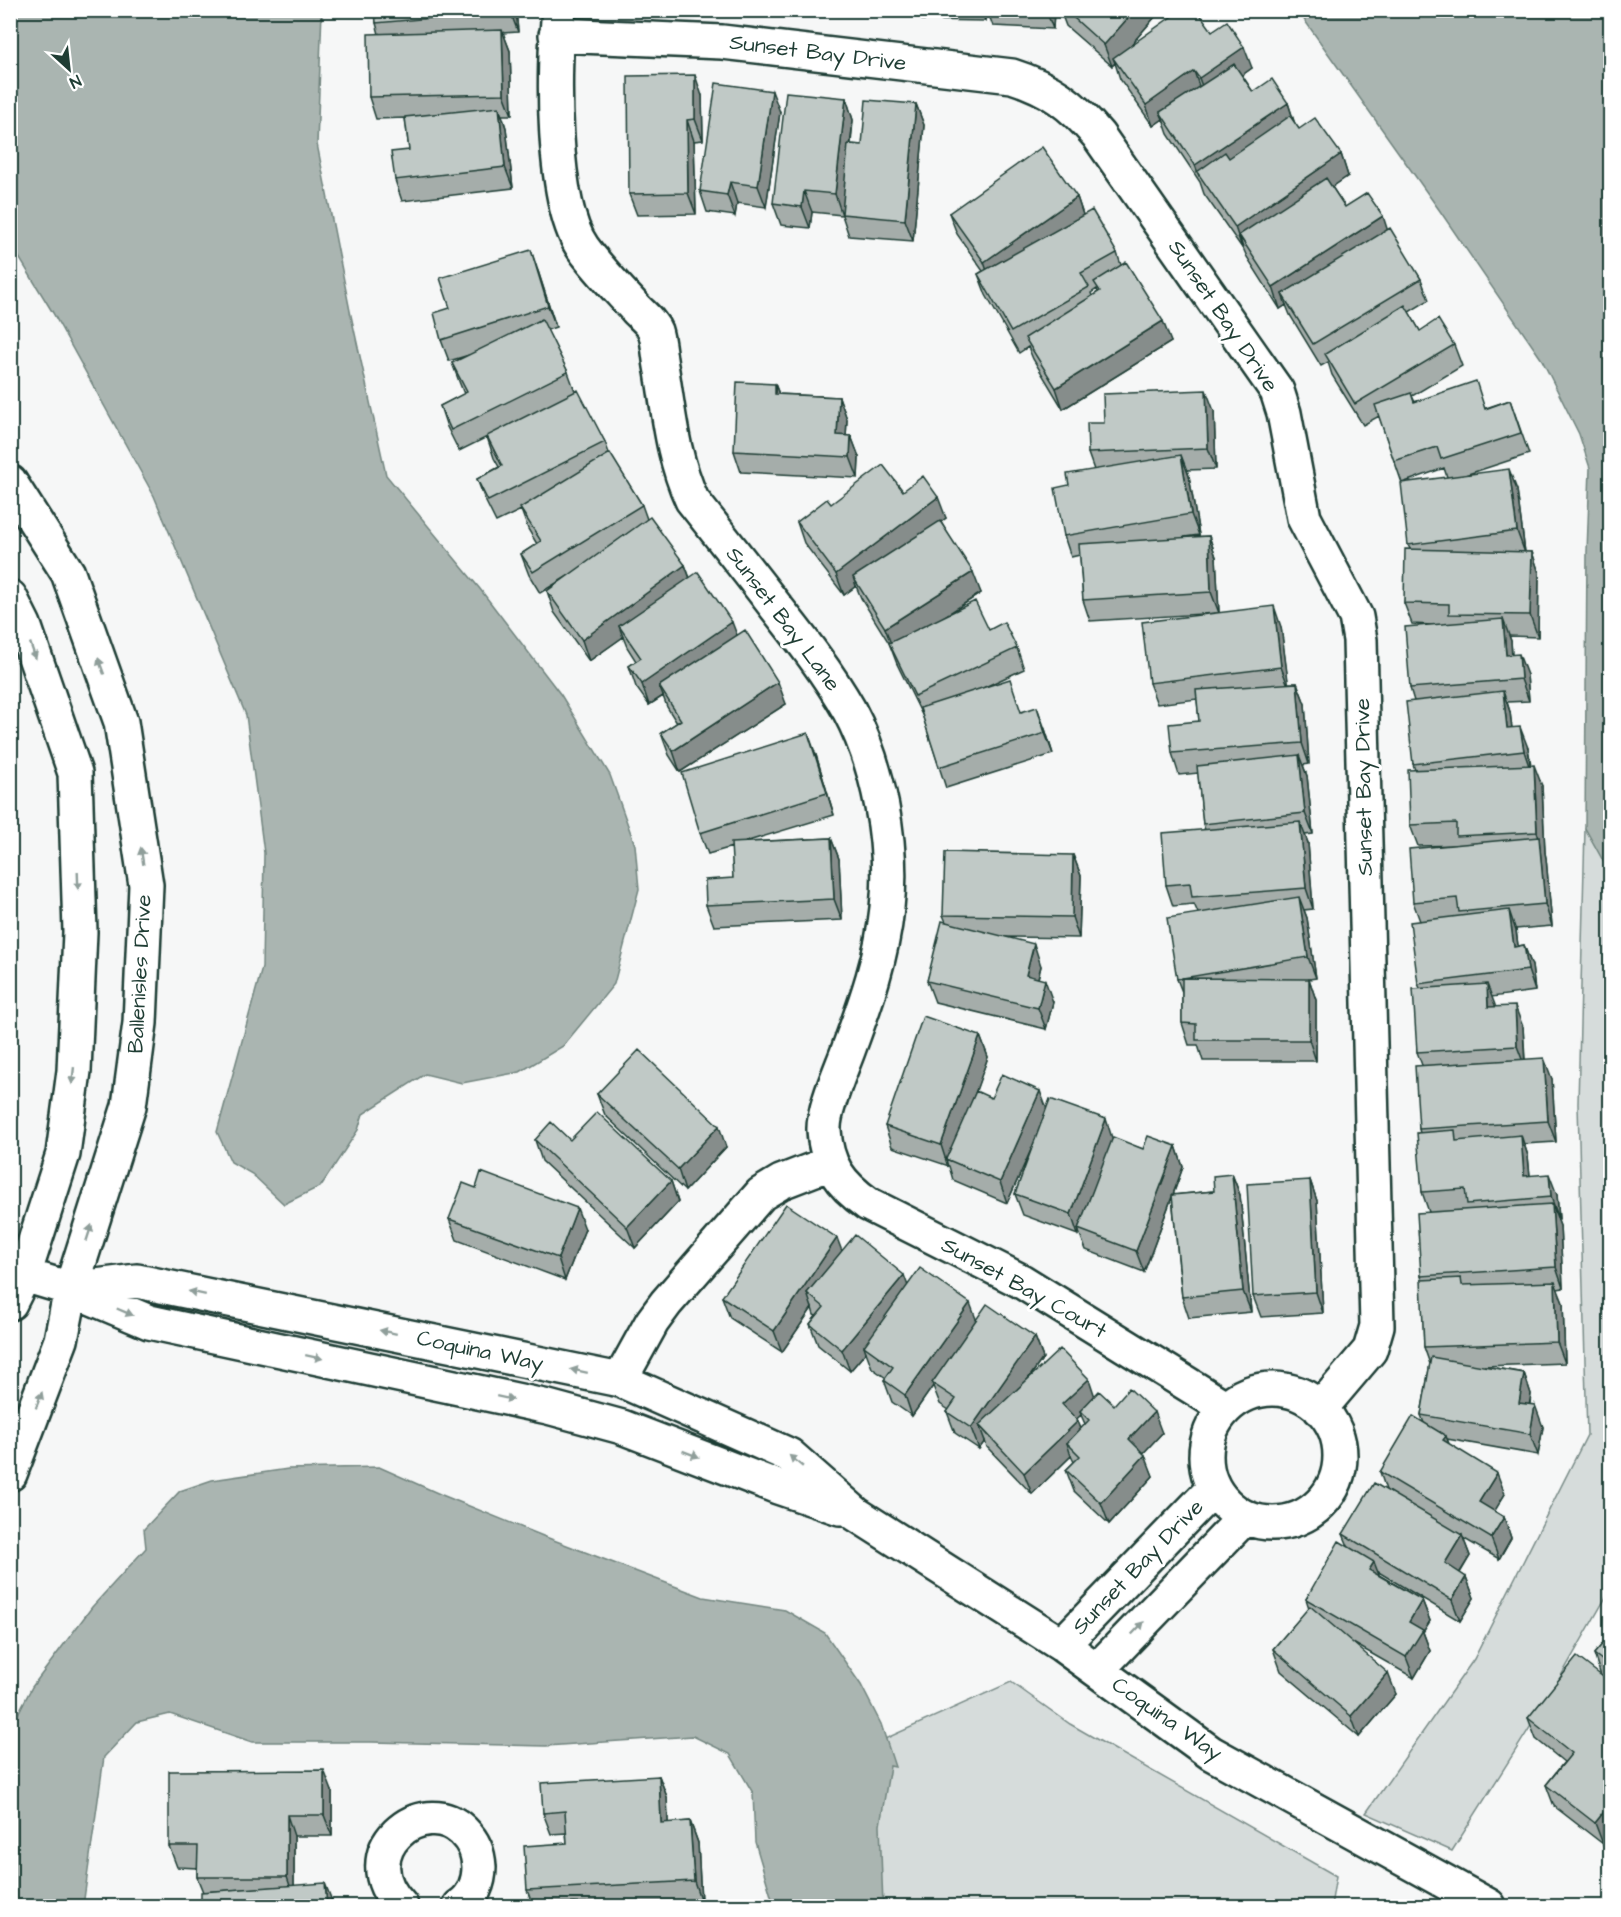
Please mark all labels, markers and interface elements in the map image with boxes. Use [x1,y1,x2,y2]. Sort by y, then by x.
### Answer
street label: Sunset Bay Drive [728,27,908,80]
north arrow [39,39,99,99]
text: N [66,69,85,94]
street label: Sunset Bay Drive [1160,234,1286,399]
street label: Sunset Bay Lane [717,540,848,698]
one-way arrow [29,642,38,660]
one-way arrow [96,657,106,675]
street label: Sunset Bay Drive [1347,698,1382,876]
one-way arrow [137,847,146,866]
one-way arrow [73,872,83,891]
street label: Ballenisles Drive [120,894,160,1054]
one-way arrow [69,1066,78,1085]
one-way arrow [85,1224,94,1242]
street label: Sunset Bay Court [935,1230,1112,1347]
one-way arrow [187,1288,206,1297]
one-way arrow [116,1308,134,1317]
street label: Coquina Way [414,1322,546,1381]
one-way arrow [378,1327,397,1336]
one-way arrow [305,1353,324,1362]
one-way arrow [569,1366,588,1375]
one-way arrow [35,1391,44,1409]
one-way arrow [496,1393,514,1403]
one-way arrow [683,1449,701,1459]
one-way arrow [788,1455,804,1468]
street label: Sunset Bay Drive [1065,1492,1212,1642]
one-way arrow [1130,1622,1144,1636]
street label: Coquina Way [1105,1669,1229,1769]

